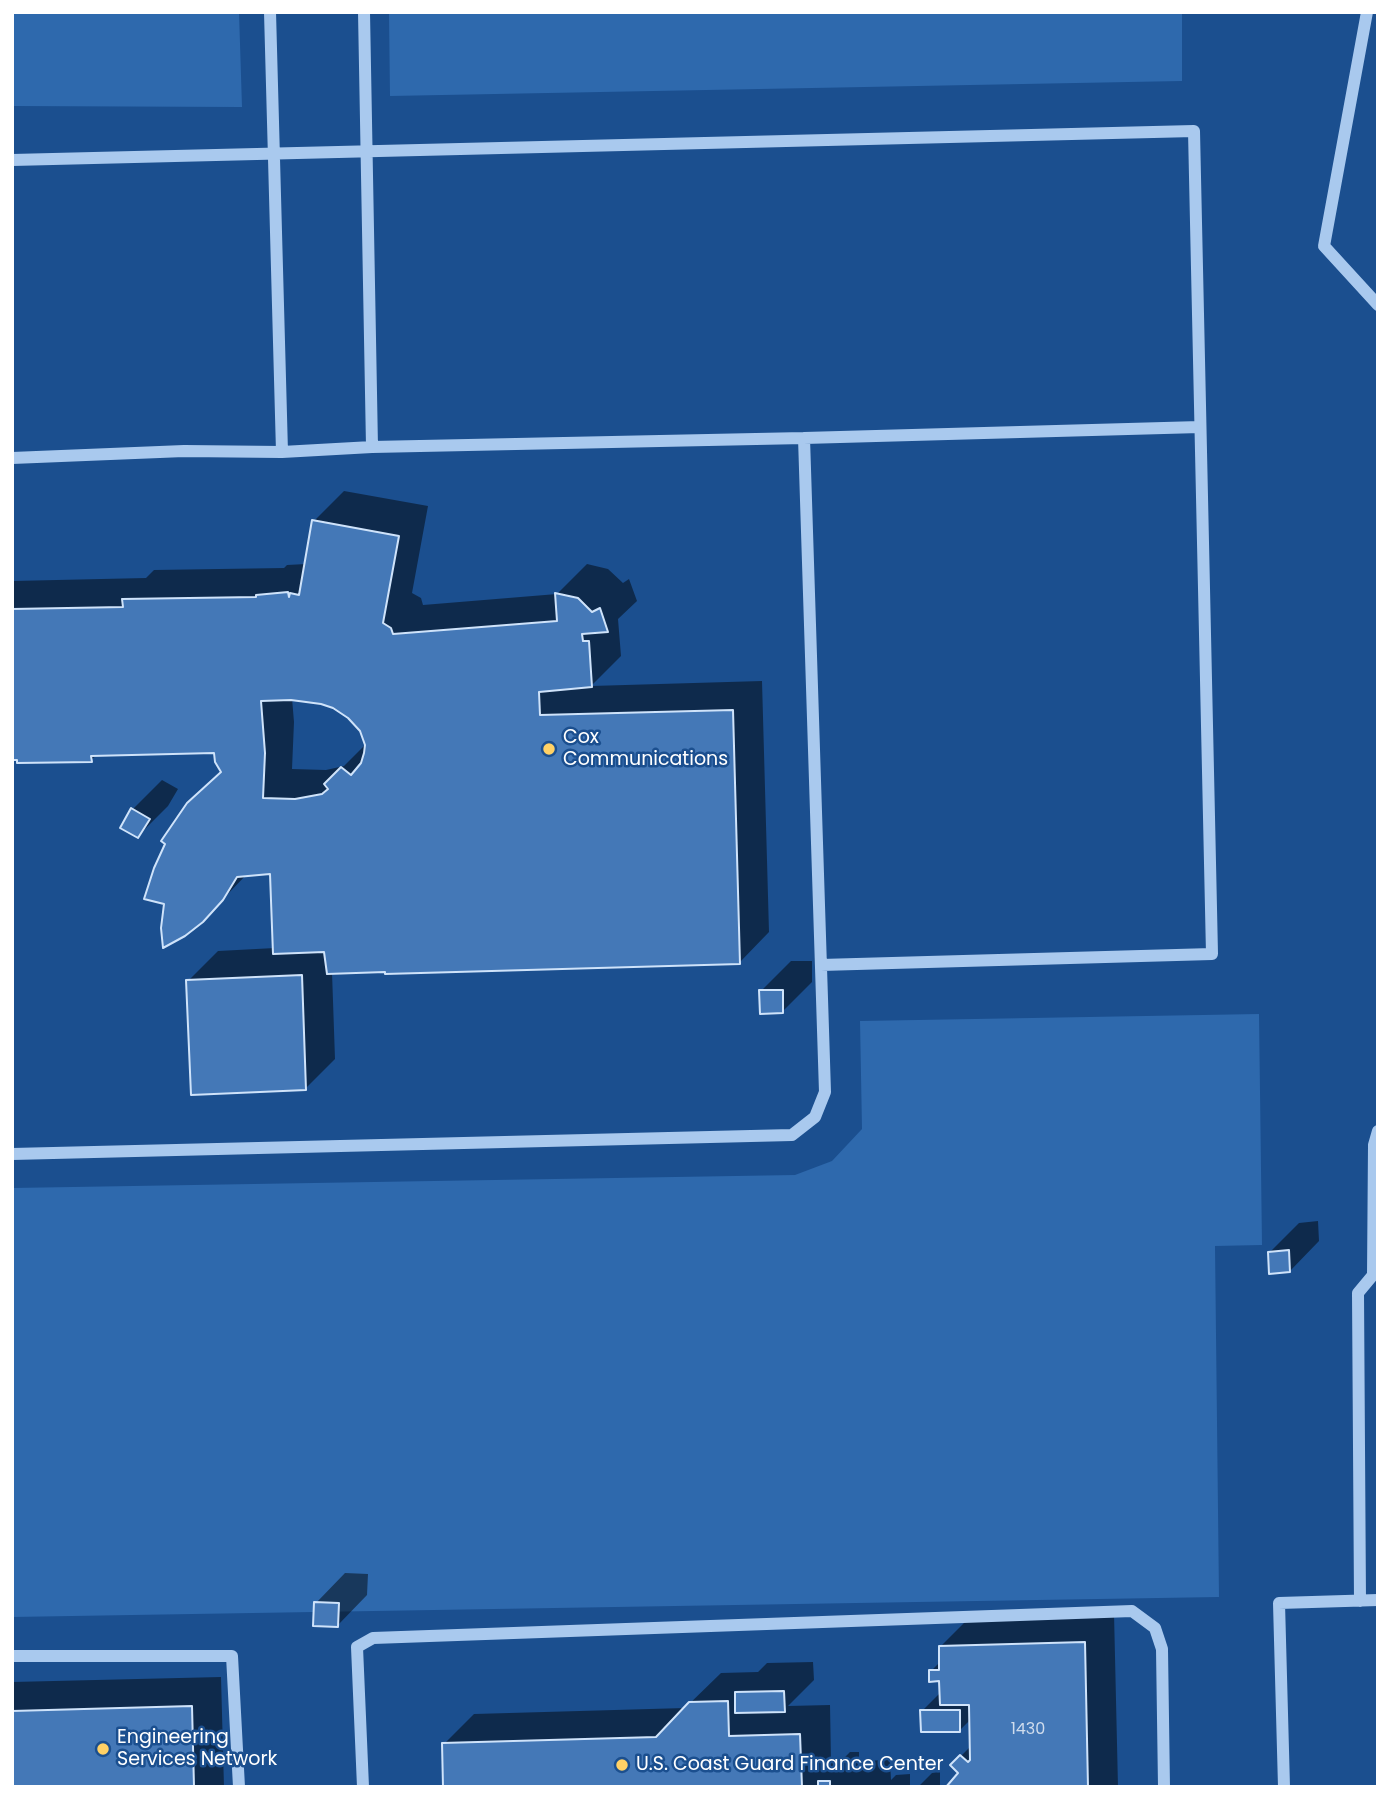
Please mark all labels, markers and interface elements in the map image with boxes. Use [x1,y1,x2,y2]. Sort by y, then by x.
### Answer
place label: Cox Communications [563,727,728,771]
marker: Cox Communications [541,741,557,757]
house number: 1430 [1011,1720,1045,1740]
place label: Engineering Services Network [117,1727,277,1771]
marker: Engineering Services Network [95,1741,111,1757]
place label: U.S. Coast Guard Finance Center [636,1754,944,1776]
marker: U.S. Coast Guard Finance Center [614,1757,630,1773]

